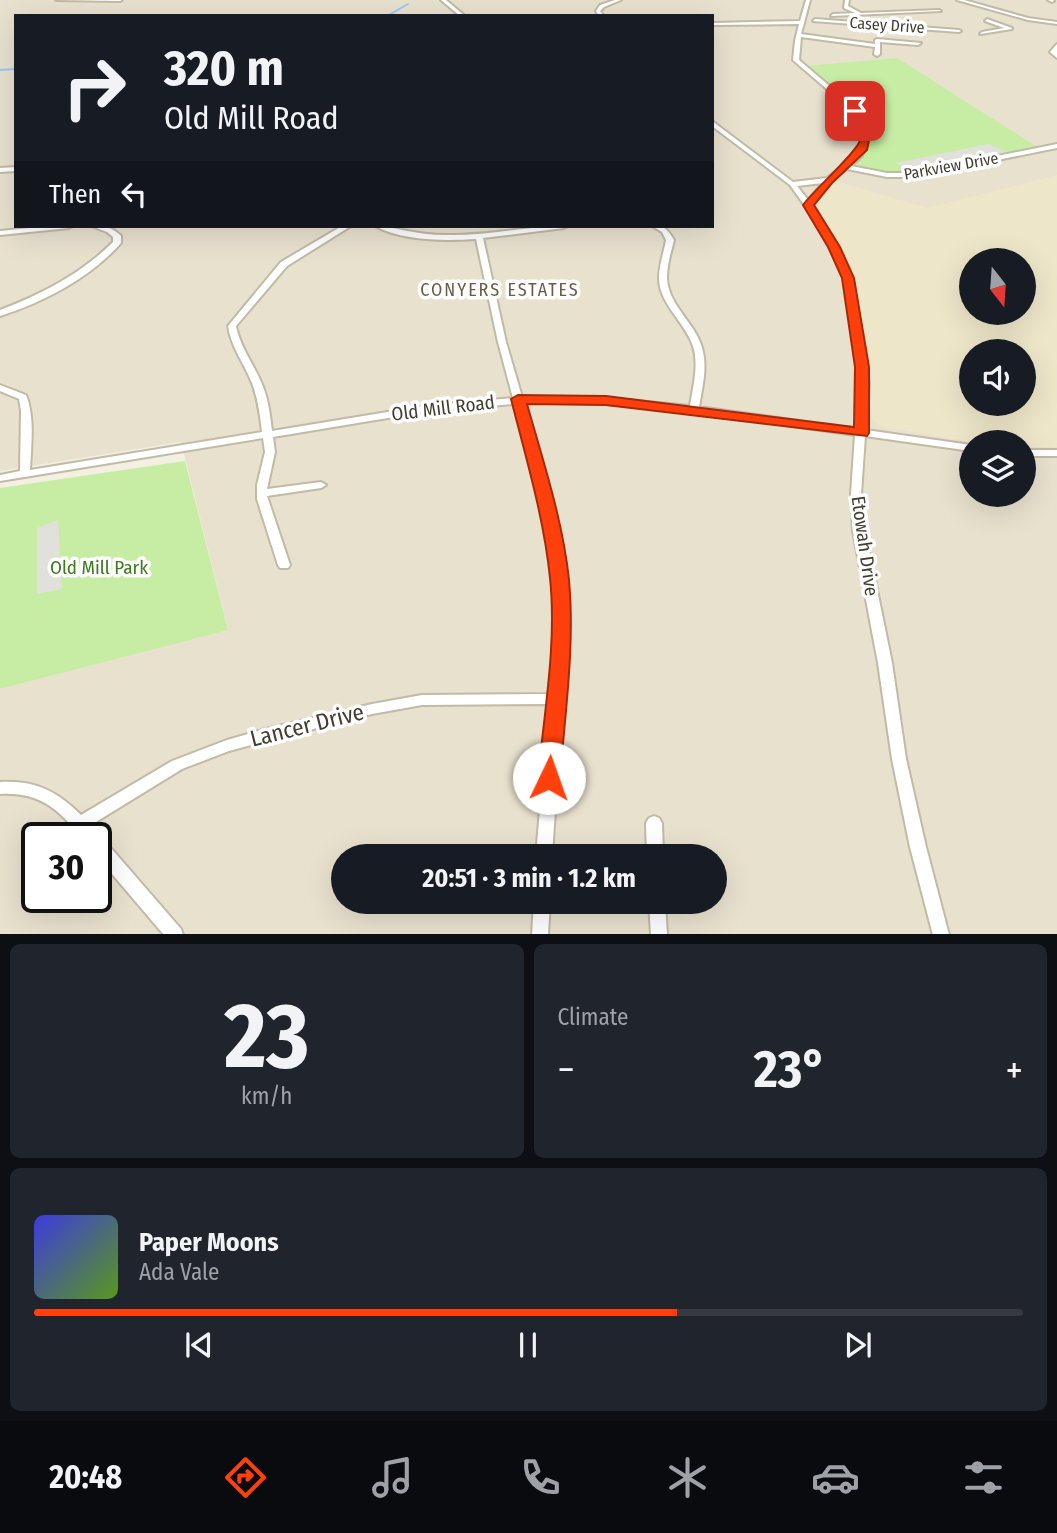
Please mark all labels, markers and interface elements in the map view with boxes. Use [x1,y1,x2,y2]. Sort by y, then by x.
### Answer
street label: Casey Drive [849,13,925,37]
text: 320 m [164,39,284,98]
icon: right [49,42,140,133]
pin [825,81,885,141]
icon: arrive [836,92,874,130]
text: Old Mill Road [164,99,339,137]
street label: Parkview Drive [902,148,1000,184]
icon: left [115,175,153,213]
text: Then [49,179,101,210]
north arrow [959,248,1036,326]
map controls [959,248,1036,507]
district label: CONYERS ESTATES [420,279,580,301]
button: sound [959,339,1036,416]
street label: Old Mill Road [390,390,496,426]
button: layers [959,430,1036,507]
street label: Etowah Drive [847,494,883,598]
park label: Old Mill Park [50,556,148,579]
street label: Lancer Drive [247,697,367,753]
position arrow [512,741,586,815]
speed limit sign: 30 [21,822,112,913]
text: 20:51 · 3 min · 1.2 km [422,863,636,894]
text: 23 [224,982,309,1091]
text: Climate [558,1003,628,1031]
text: 23° [754,1038,827,1101]
text: − [558,1047,575,1093]
text: + [1006,1047,1023,1093]
text: km/h [241,1082,292,1110]
text: Paper Moons [139,1227,279,1258]
text: Ada Vale [139,1258,219,1286]
icon: previous [180,1326,218,1364]
icon: pause [509,1326,547,1364]
icon: next [839,1326,877,1364]
icon: directions [221,1453,270,1502]
icon: music [368,1453,417,1502]
icon: phone [516,1453,565,1502]
icon: climate [663,1453,712,1502]
icon: car [811,1453,860,1502]
icon: filters [959,1453,1008,1502]
text: 20:48 [49,1458,122,1496]

